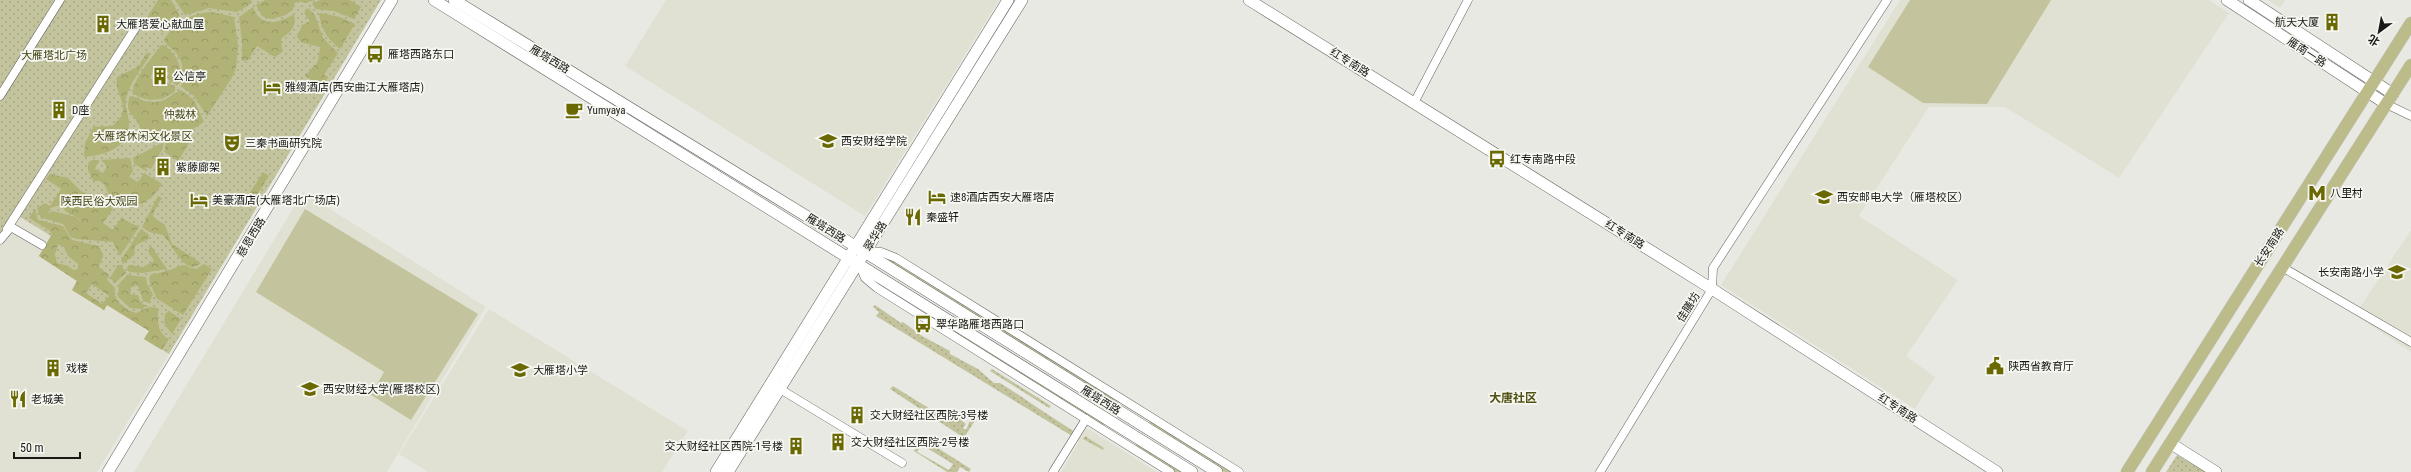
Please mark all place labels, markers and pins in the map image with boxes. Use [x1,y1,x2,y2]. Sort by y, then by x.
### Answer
building icon: 航天大厦 [2322,12,2342,32]
building icon: 大雁塔爱心献血屋 [93,14,113,34]
place label: 航天大厦 [2275,16,2319,29]
place label: 大雁塔爱心献血屋 [116,18,204,31]
bus stop icon: 雁塔西路东口 [365,44,385,64]
place label: 雁塔西路东口 [388,48,454,61]
building icon: 公信亭 [150,66,170,86]
place label: 公信亭 [173,70,206,83]
hotel icon: 雅缦酒店(西安曲江大雁塔店) [262,77,282,97]
place label: 雅缦酒店(西安曲江大雁塔店) [285,81,424,94]
building icon: D座 [49,100,69,120]
cafe icon: Yumyaya [564,100,584,120]
place label: D座 [72,104,89,117]
place label: Yumyaya [587,104,626,117]
school or university icon: 西安财经学院 [818,131,838,151]
theatre icon: 三秦书画研究院 [222,133,242,153]
place label: 西安财经学院 [841,135,907,148]
place label: 三秦书画研究院 [245,137,322,150]
bus stop icon: 红专南路中段 [1487,149,1507,169]
place label: 红专南路中段 [1510,153,1576,166]
building icon: 紫藤廊架 [153,157,173,177]
place label: 紫藤廊架 [176,161,220,174]
metro station icon: 八里村 [2307,183,2327,203]
hotel icon: 速8酒店西安大雁塔店 [927,187,947,207]
school or university icon: 西安邮电大学（雁塔校区） [1814,187,1834,207]
place label: 八里村 [2330,187,2363,200]
hotel icon: 美豪酒店(大雁塔北广场店) [189,190,209,210]
place label: 速8酒店西安大雁塔店 [950,191,1054,204]
place label: 西安邮电大学（雁塔校区） [1837,191,1969,204]
place label: 美豪酒店(大雁塔北广场店) [212,194,340,207]
restaurant icon: 秦盛轩 [903,207,923,227]
place label: 秦盛轩 [926,211,959,224]
school or university icon: 长安南路小学 [2387,262,2407,282]
place label: 长安南路小学 [2318,266,2384,279]
bus stop icon: 翠华路雁塔西路口 [913,314,933,334]
place label: 翠华路雁塔西路口 [936,318,1024,331]
public building icon: 陕西省教育厅 [1985,356,2005,376]
building icon: 戏楼 [43,358,63,378]
school or university icon: 大雁塔小学 [510,360,530,380]
place label: 陕西省教育厅 [2008,360,2074,373]
place label: 戏楼 [66,362,88,375]
place label: 大雁塔小学 [533,364,588,377]
school or university icon: 西安财经大学(雁塔校区) [300,379,320,399]
place label: 西安财经大学(雁塔校区) [323,383,440,396]
restaurant icon: 老城美 [8,389,28,409]
place label: 老城美 [31,393,64,406]
building icon: 交大财经社区西院-3号楼 [847,405,867,425]
place label: 交大财经社区西院-3号楼 [870,409,988,422]
building icon: 交大财经社区西院-2号楼 [828,432,848,452]
building icon: 交大财经社区西院-1号楼 [786,436,806,456]
place label: 交大财经社区西院-2号楼 [851,436,969,449]
place label: 交大财经社区西院-1号楼 [665,440,783,453]

